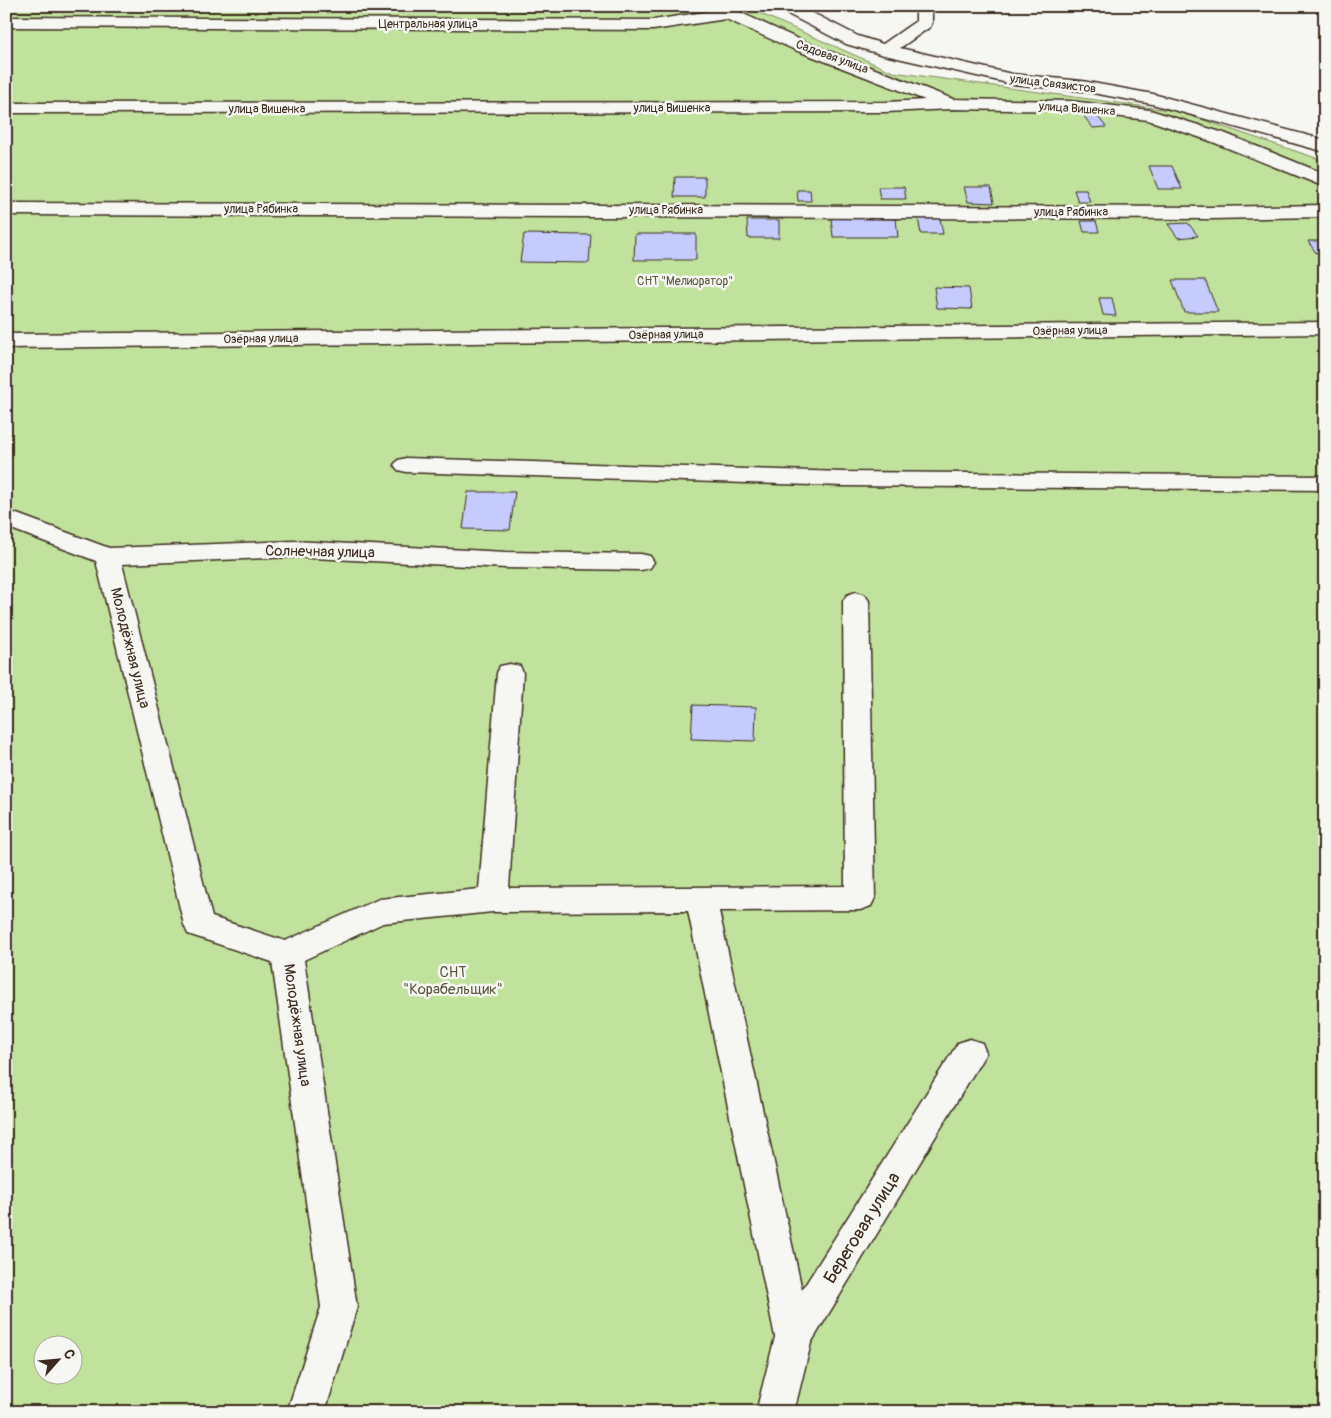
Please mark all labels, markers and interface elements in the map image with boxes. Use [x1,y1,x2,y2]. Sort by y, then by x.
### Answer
street label: Центральная улица [378,17,478,32]
street label: Садовая улица [794,37,871,77]
street label: улица Связистов [1008,71,1097,97]
street label: улица Вишенка [1037,99,1116,119]
street label: улица Вишенка [633,101,711,116]
street label: улица Вишенка [228,102,306,117]
street label: улица Рябинка [223,202,298,217]
street label: улица Рябинка [628,203,703,218]
street label: улица Рябинка [1033,205,1108,220]
park label: СНТ "Мелиоратор" [637,274,733,289]
street label: Озёрная улица [1032,323,1108,339]
street label: Озёрная улица [628,327,704,343]
street label: Озёрная улица [223,331,299,347]
street label: Солнечная улица [265,542,375,562]
street label: Молодёжная улица [106,586,154,710]
street label: Молодёжная улица [279,962,315,1088]
park label: СНТ "Корабельщик" [403,963,503,999]
street label: Береговая улица [819,1168,905,1288]
north arrow [32,1336,82,1386]
text: С [60,1347,79,1362]

